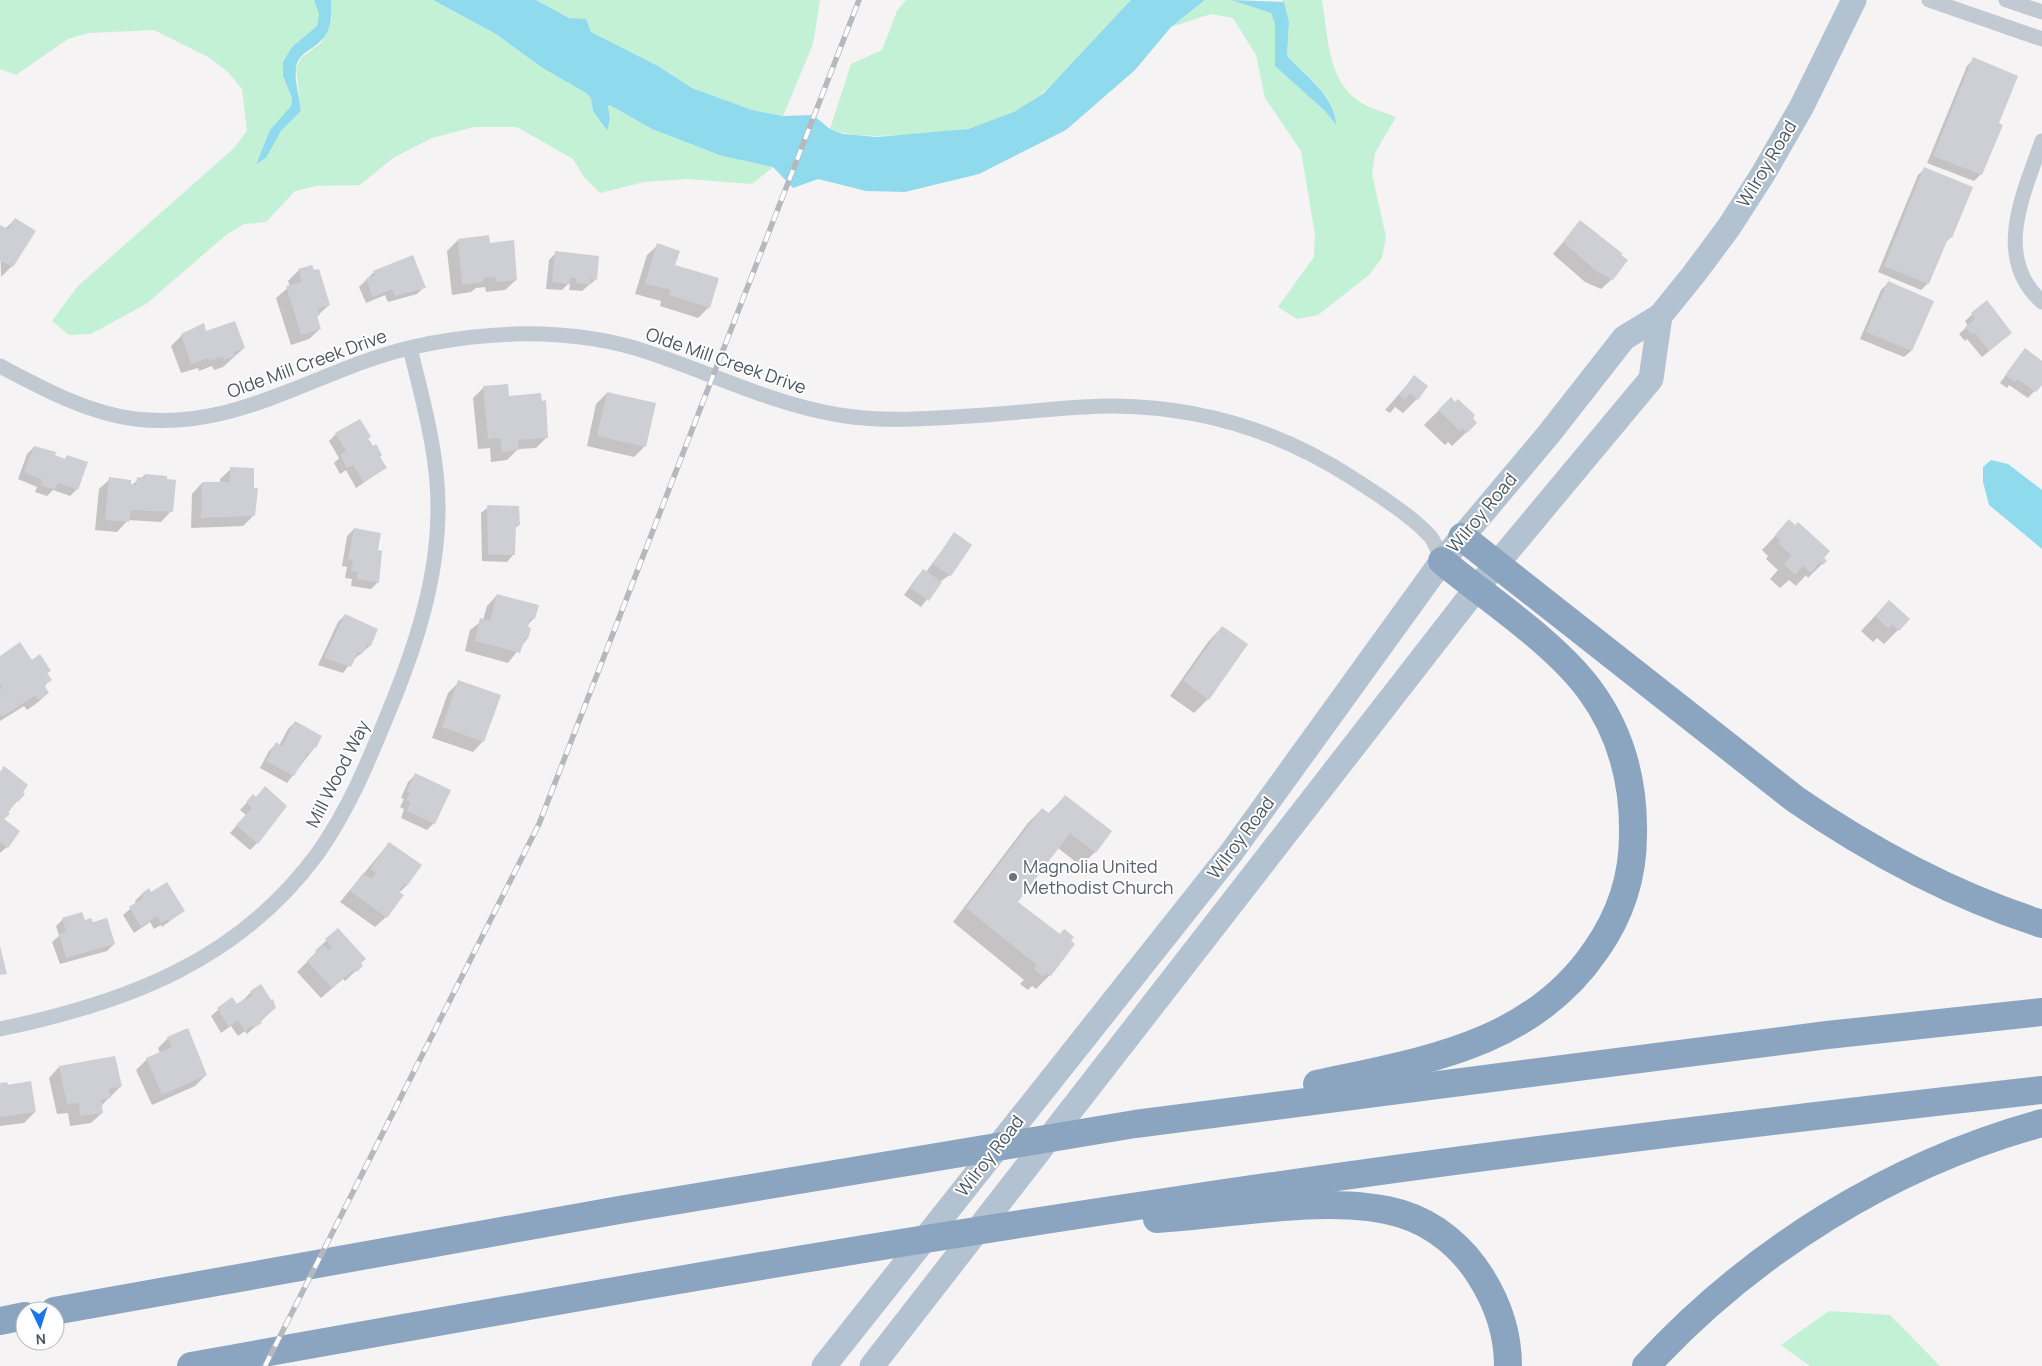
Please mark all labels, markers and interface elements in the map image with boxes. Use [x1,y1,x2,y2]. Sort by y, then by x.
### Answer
street label: Wilroy Road [1731,116,1801,211]
street label: Olde Mill Creek Drive [643,321,810,399]
street label: Olde Mill Creek Drive [224,323,390,403]
street label: Wilroy Road [1441,467,1522,557]
street label: Mill Wood Way [300,715,375,831]
street label: Wilroy Road [1201,791,1279,883]
place label: Magnolia United Methodist Church [1023,854,1174,899]
marker: Magnolia United Methodist Church [1007,871,1019,883]
street label: Wilroy Road [950,1110,1029,1201]
north arrow [15,1301,65,1351]
text: N [35,1330,47,1349]

